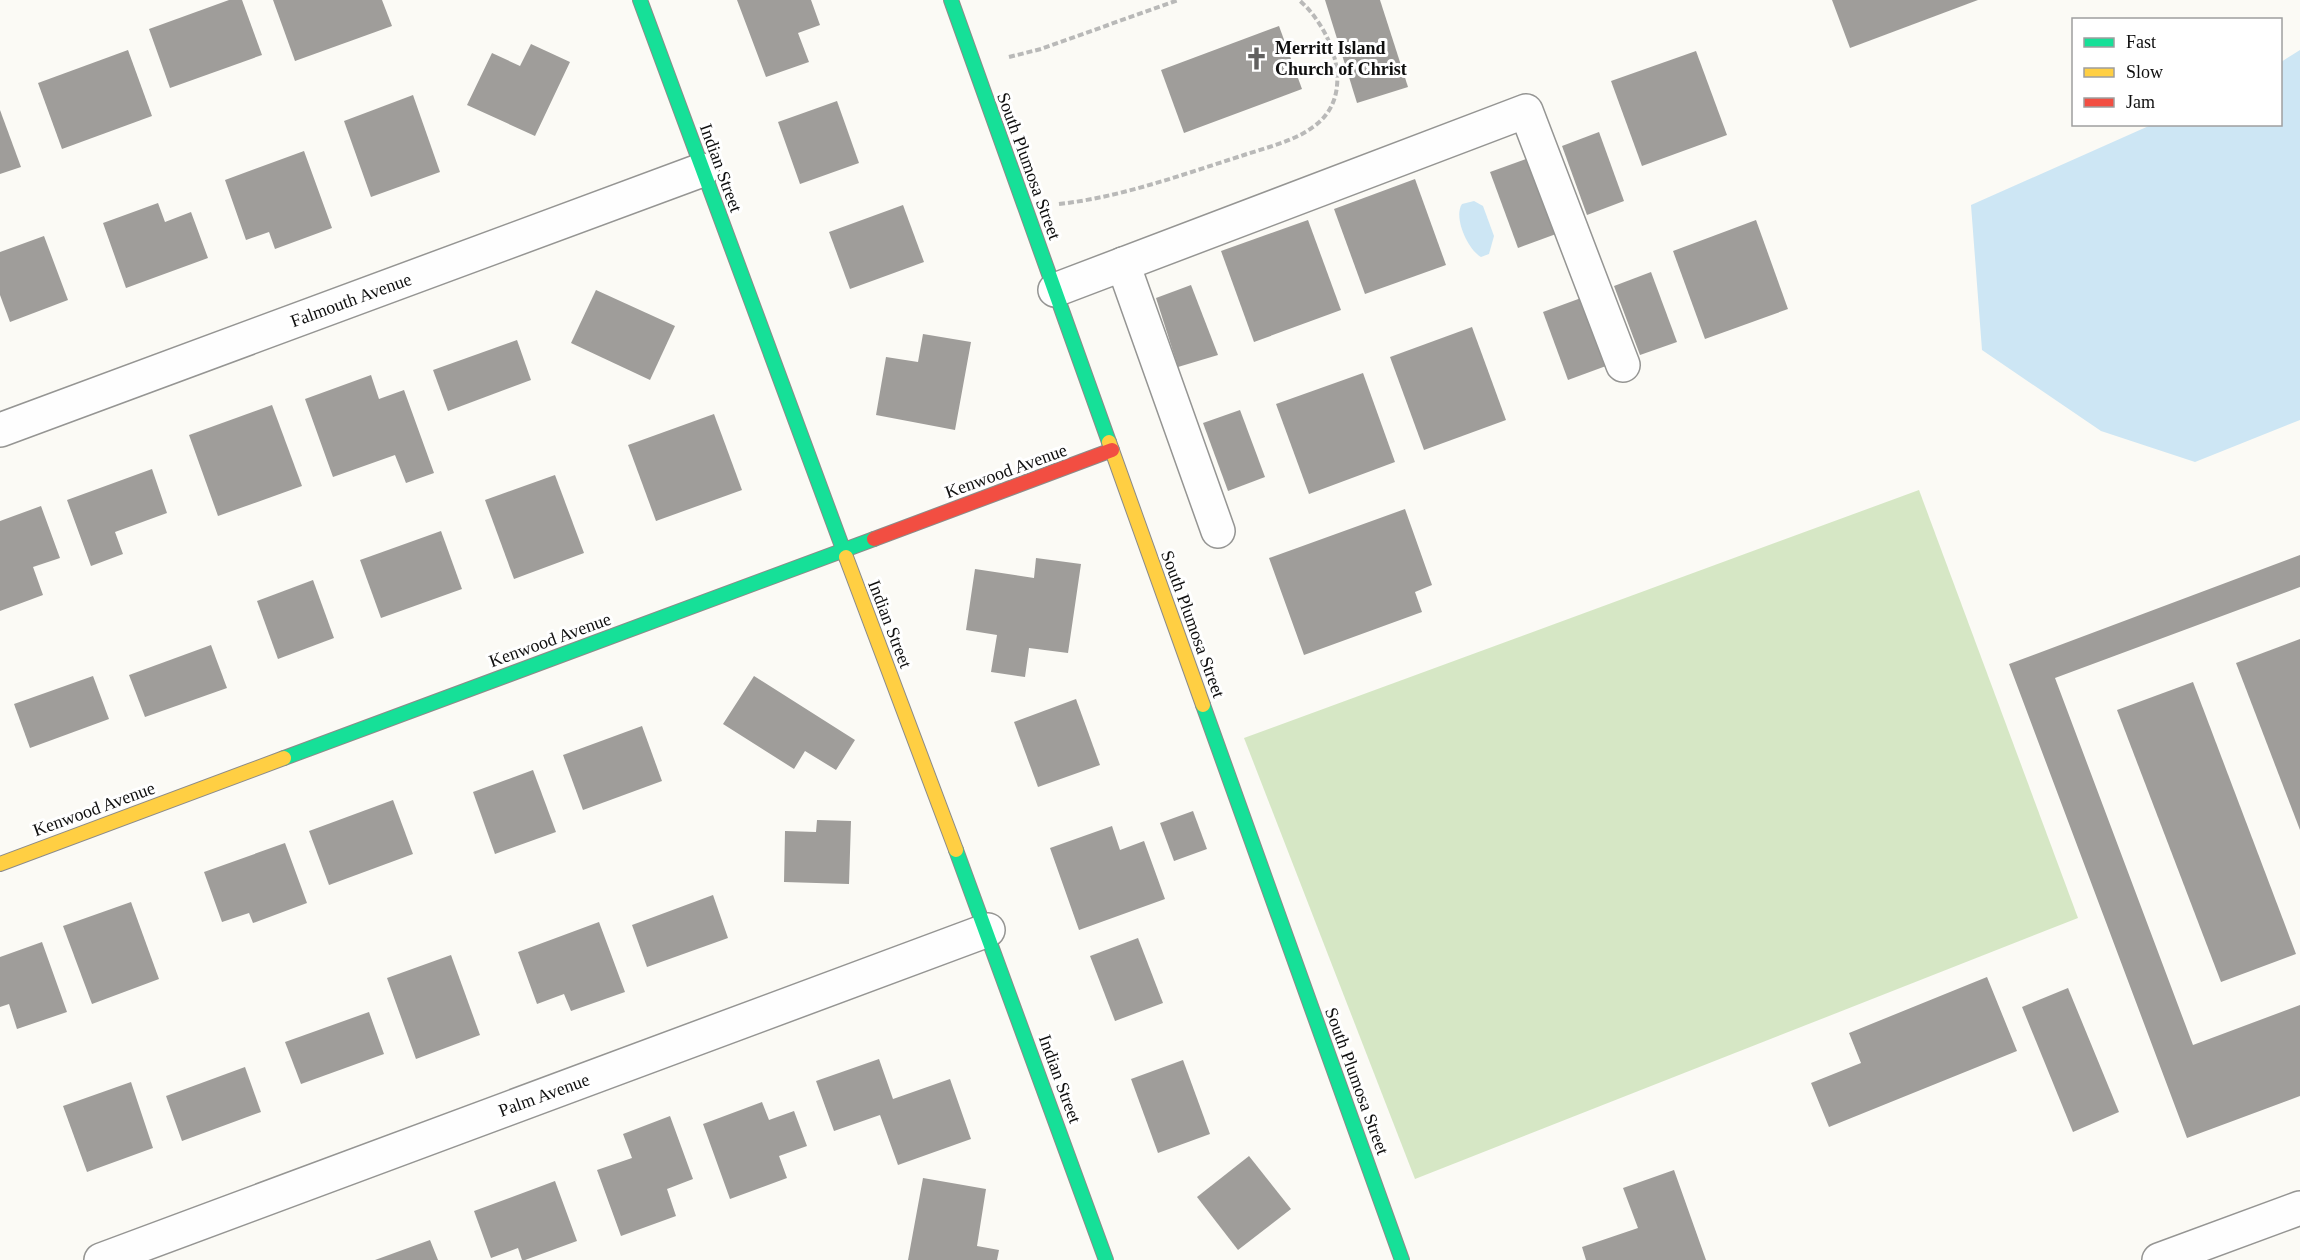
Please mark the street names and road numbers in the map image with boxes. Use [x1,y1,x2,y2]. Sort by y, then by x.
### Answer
street label: South Plumosa Street [993,90,1065,242]
street label: Indian Street [696,121,746,215]
street label: Falmouth Avenue [288,269,414,331]
street label: Kenwood Avenue [942,440,1070,502]
street label: South Plumosa Street [1157,548,1229,700]
street label: Indian Street [864,577,916,671]
street label: Kenwood Avenue [486,609,614,671]
street label: Kenwood Avenue [30,778,158,840]
street label: South Plumosa Street [1321,1005,1393,1157]
street label: Indian Street [1035,1032,1085,1126]
street label: Palm Avenue [496,1069,592,1121]

